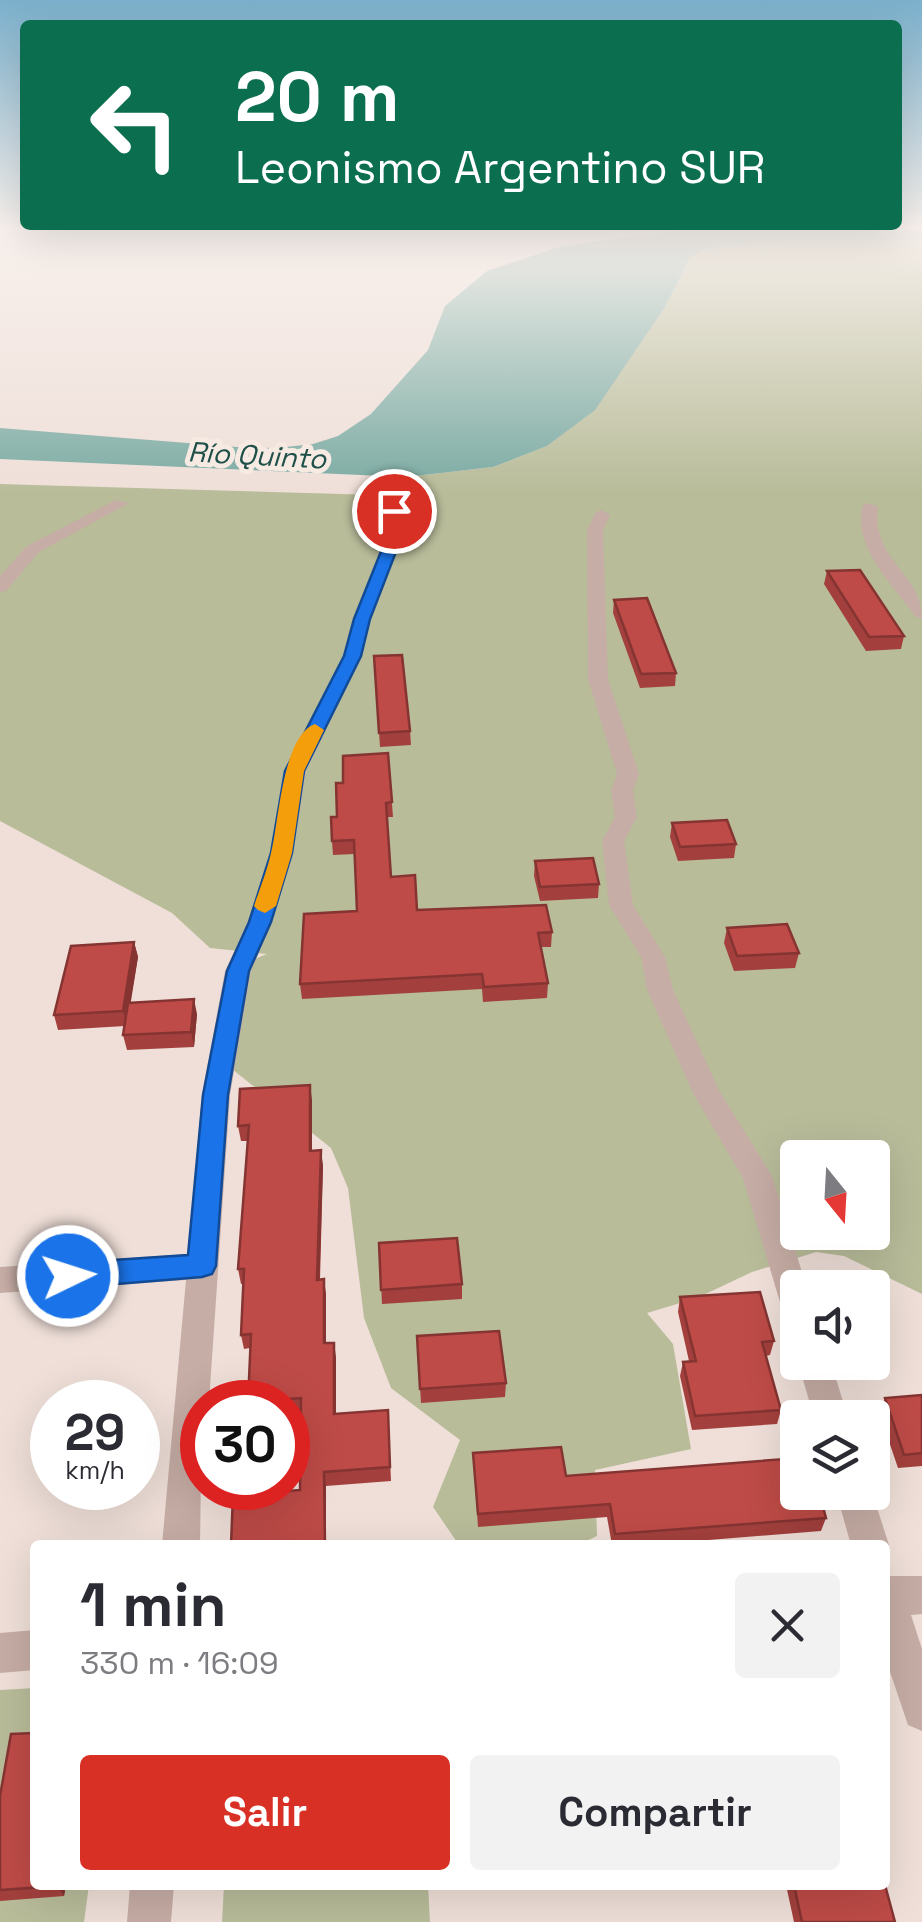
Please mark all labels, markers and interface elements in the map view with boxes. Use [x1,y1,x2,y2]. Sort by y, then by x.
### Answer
text: 20 m [235,52,400,141]
icon: left [70,60,200,190]
text: Leonismo Argentino SUR [235,139,765,196]
water label: Río Quinto [187,433,328,477]
pin [352,469,437,554]
icon: arrive [367,484,422,539]
north arrow [780,1140,890,1250]
map controls [780,1140,890,1510]
position arrow [16,1224,120,1328]
button: sound [780,1270,890,1380]
speed limit sign: 30 [180,1380,310,1510]
button: layers [780,1400,890,1510]
text: 29 [65,1401,125,1465]
text: km/h [65,1454,125,1486]
text: 1 min [80,1567,227,1644]
button: close [735,1573,840,1678]
text: 330 m · 16:09 [80,1643,279,1683]
button: Salir [80,1755,450,1870]
button: Compartir [470,1755,840,1870]

